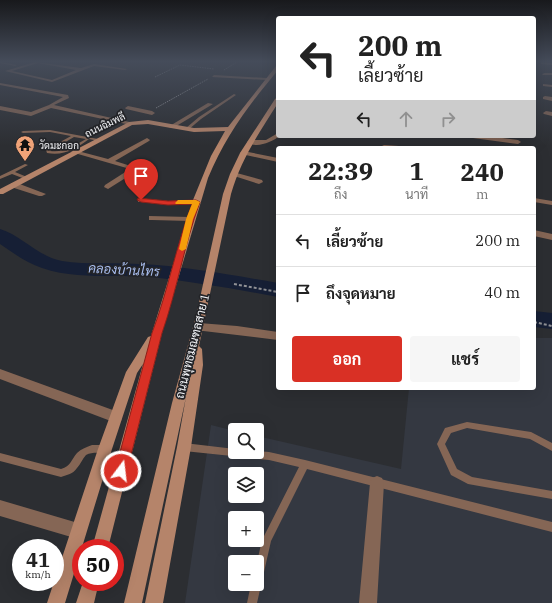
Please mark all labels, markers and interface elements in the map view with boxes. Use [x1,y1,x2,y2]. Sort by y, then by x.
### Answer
text: 200 m [358,27,442,64]
icon: left [292,32,344,84]
text: เลี้ยวซ้าย [358,64,424,87]
icon: left [353,108,375,130]
icon: ahead [395,108,417,130]
icon: right [437,108,459,130]
street label: ถนนฉิมพลี [83,110,128,140]
temple icon: วัดมะกอก [14,134,36,162]
place label: วัดมะกอก [39,139,79,152]
text: 22:39 [308,155,373,187]
text: 1 [410,155,424,187]
text: 240 [461,156,504,188]
pin [124,159,158,200]
icon: arrive [130,165,152,187]
text: ถึง [334,186,347,203]
text: นาที [405,186,428,203]
text: m [476,186,488,203]
icon: left [292,230,314,252]
text: 200 m [475,231,520,250]
text: เลี้ยวซ้าย [326,232,383,251]
water label: คลองบ้านไทร [88,260,161,280]
icon: arrive [292,282,314,304]
text: 40 m [484,283,520,302]
text: ถึงจุดหมาย [326,284,396,303]
street label: ถนนพุทธมณฑลสาย 1 [172,292,214,401]
button: ออก [292,336,402,382]
button: แชร์ [410,336,520,382]
map controls [228,423,264,591]
button: search [228,423,264,459]
position arrow [100,450,142,492]
button: layers [228,467,264,503]
button: + [228,511,264,547]
speed limit sign: 50 [72,539,124,591]
text: 41 [26,546,50,573]
button: − [228,555,264,591]
text: km/h [25,568,51,581]

